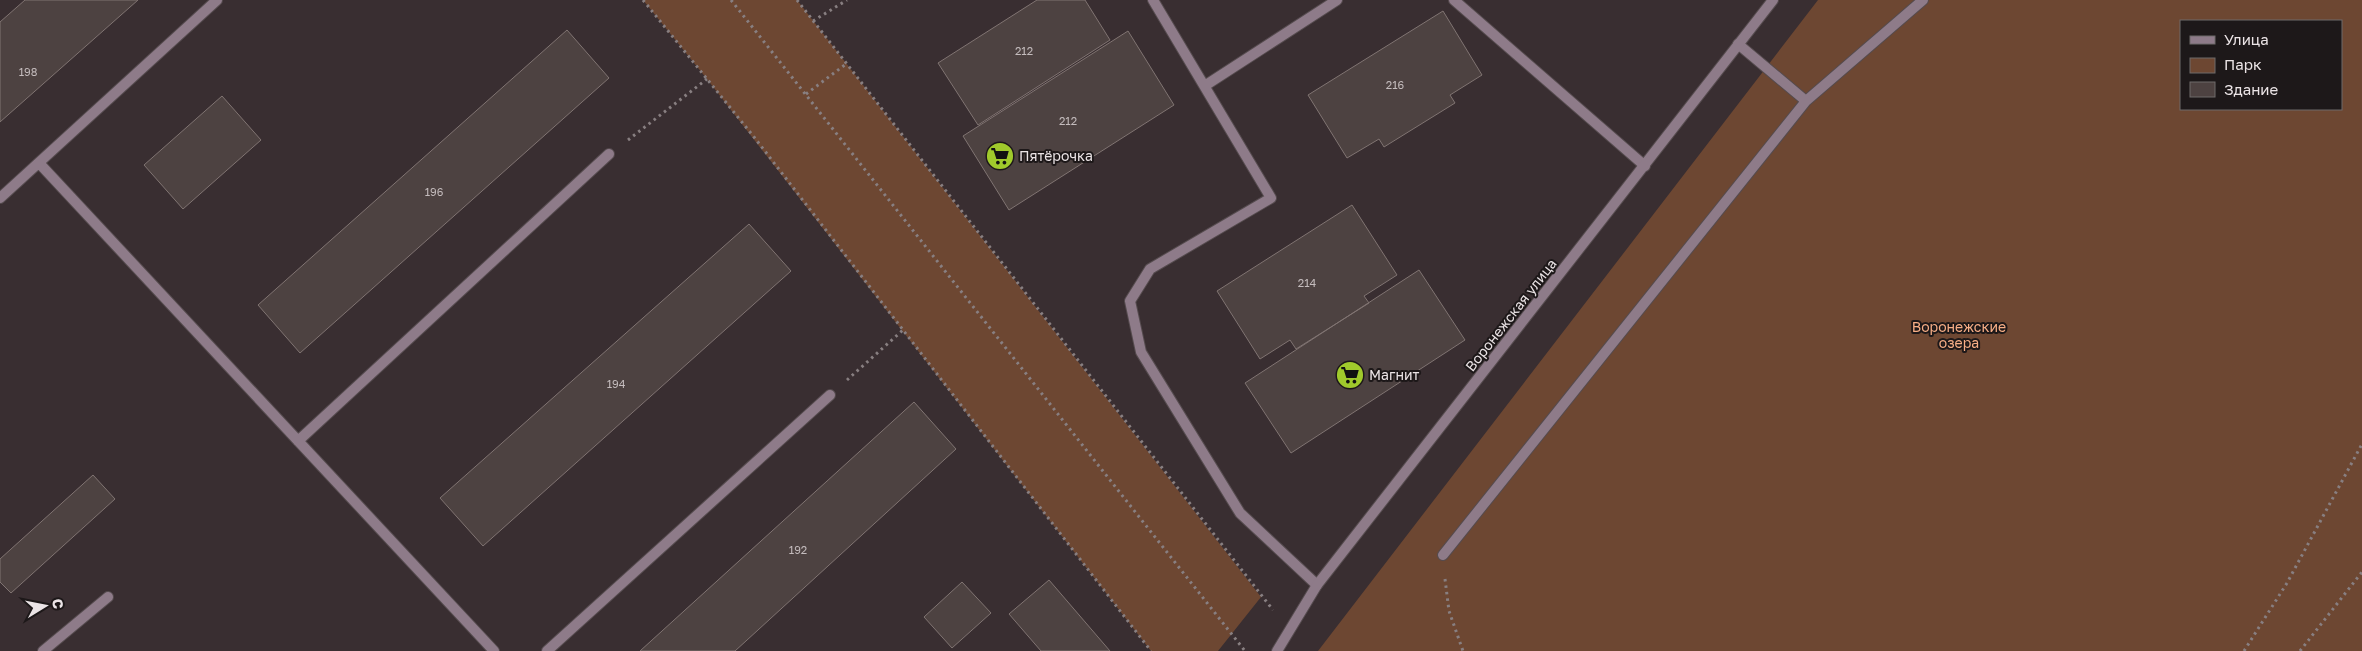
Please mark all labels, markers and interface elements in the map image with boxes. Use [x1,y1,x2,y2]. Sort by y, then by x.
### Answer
legend [2180,20,2342,110]
text: Улица [2224,30,2269,48]
house number: 212 [1015,44,1033,57]
text: Парк [2224,55,2262,73]
house number: 198 [19,65,38,78]
house number: 216 [1386,78,1405,91]
text: Здание [2224,80,2278,98]
house number: 212 [1059,114,1077,127]
supermarket icon: Пятёрочка [985,141,1015,171]
place label: Пятёрочка [1019,147,1093,164]
house number: 196 [425,185,444,198]
street label: Воронежская улица [1461,255,1560,374]
house number: 214 [1298,276,1316,289]
park label: Воронежские озера [1912,318,2006,351]
supermarket icon: Магнит [1335,360,1365,390]
place label: Магнит [1369,366,1419,383]
house number: 194 [607,377,626,390]
house number: 192 [789,543,807,556]
north arrow [20,581,70,631]
text: С [49,597,68,610]

